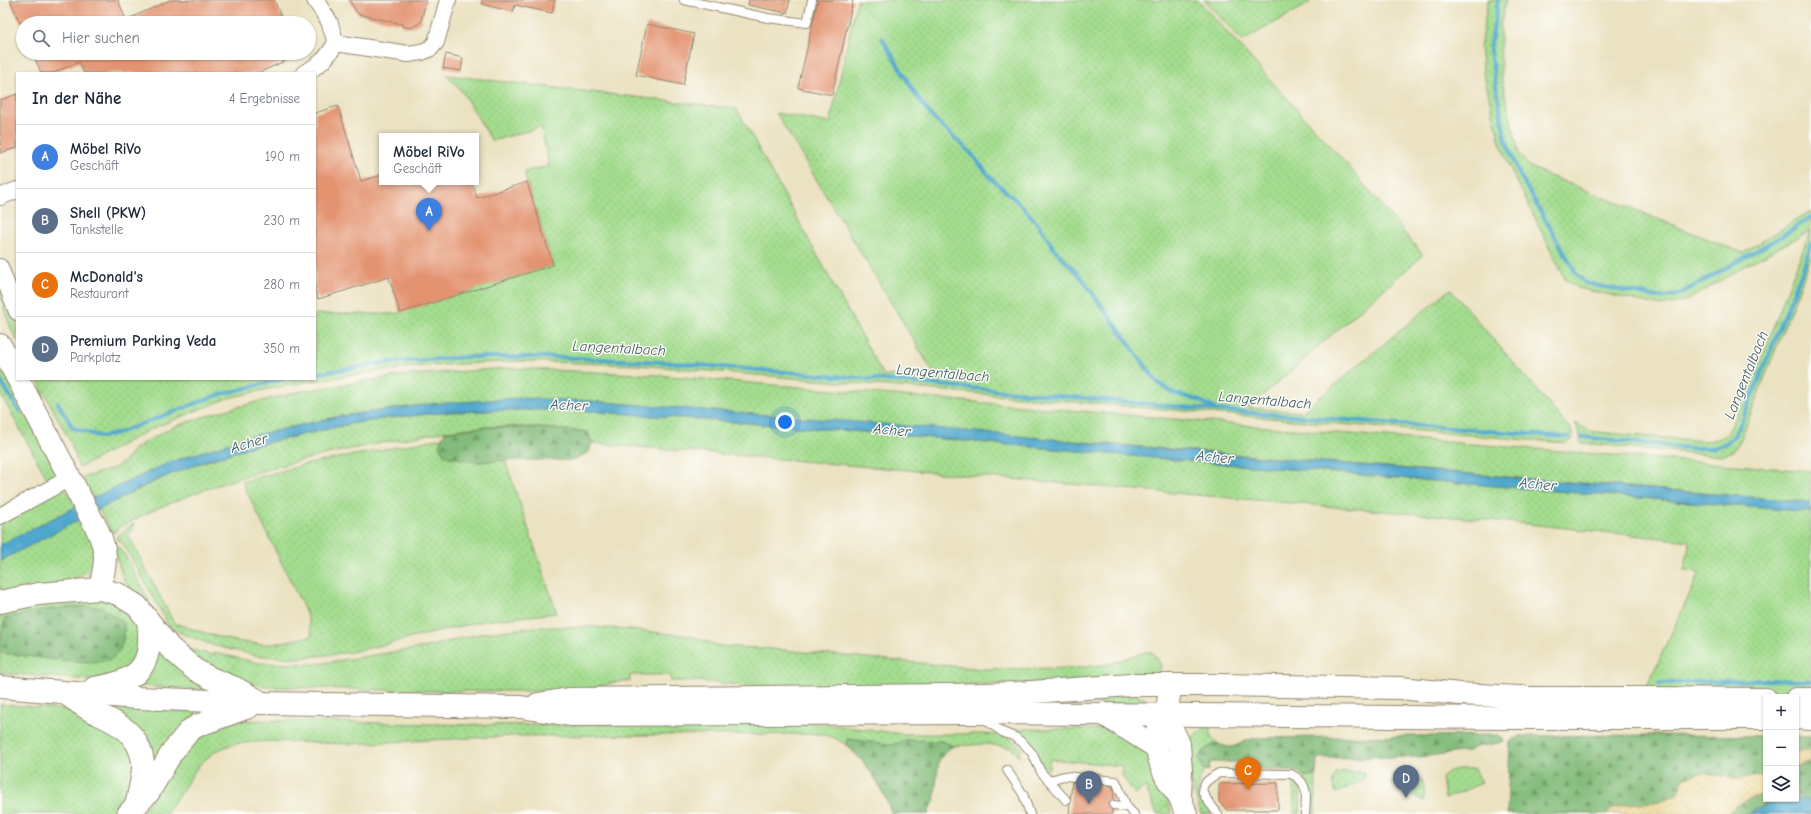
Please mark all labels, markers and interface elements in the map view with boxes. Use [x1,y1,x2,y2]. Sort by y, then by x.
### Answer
search box [16,16,316,60]
icon: search [30,27,52,49]
text: Hier suchen [62,29,140,47]
text: In der Nähe [32,89,121,108]
text: 4 Ergebnisse [229,91,300,106]
popup [379,133,479,185]
text: Möbel RiVo [70,140,141,158]
text: Möbel RiVo [393,143,465,161]
text: A [41,149,49,164]
text: 190 m [265,149,300,164]
text: Geschäft [70,158,118,173]
text: Geschäft [393,161,442,176]
pin: A [416,198,442,231]
text: Shell (PKW) [70,204,146,222]
text: B [41,213,49,228]
text: 230 m [264,213,300,228]
text: Tankstelle [70,222,123,237]
text: McDonald's [70,268,143,286]
text: C [41,277,49,292]
text: 280 m [263,277,300,292]
text: Restaurant [70,286,129,301]
water label: Langentalbach [1720,328,1772,422]
text: Premium Parking Veda [70,332,217,350]
water label: Langentalbach [572,337,666,359]
text: D [41,341,49,356]
text: 350 m [263,341,300,356]
text: Parkplatz [70,350,121,365]
water label: Langentalbach [896,360,990,386]
water label: Langentalbach [1218,387,1312,413]
water label: Acher [549,395,589,415]
your location [775,412,795,432]
water label: Acher [872,419,913,441]
water label: Acher [228,429,271,457]
water label: Acher [1195,446,1236,468]
water label: Acher [1518,473,1559,495]
map controls [1763,694,1799,802]
button: + [1763,694,1799,730]
button: − [1763,730,1799,766]
pin: C [1235,757,1261,790]
pin: D [1393,765,1419,798]
button: layers [1763,766,1799,802]
pin: B [1076,771,1102,804]

